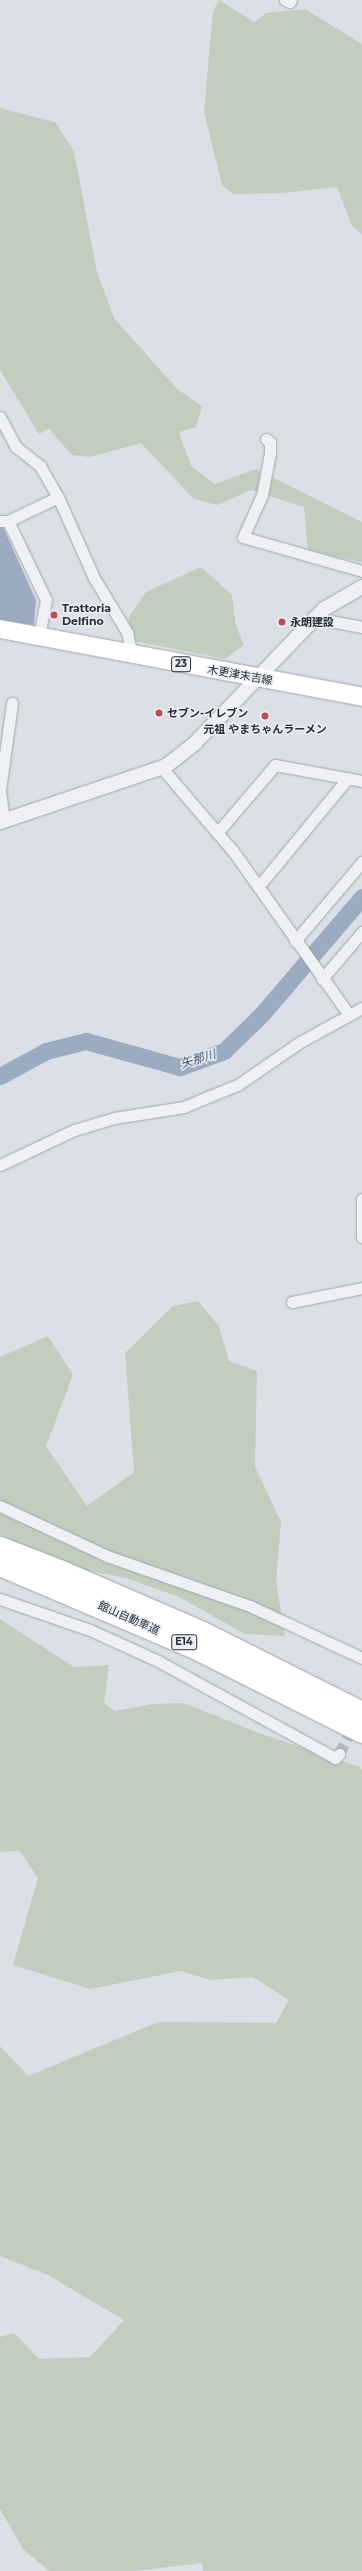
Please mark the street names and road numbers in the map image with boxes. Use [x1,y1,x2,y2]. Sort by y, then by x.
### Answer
road number: 23 [171,656,191,672]
street label: 木更津末吉線 [206,663,274,687]
street label: 館山自動車道 [96,1599,162,1637]
road number: E14 [171,1634,197,1650]

